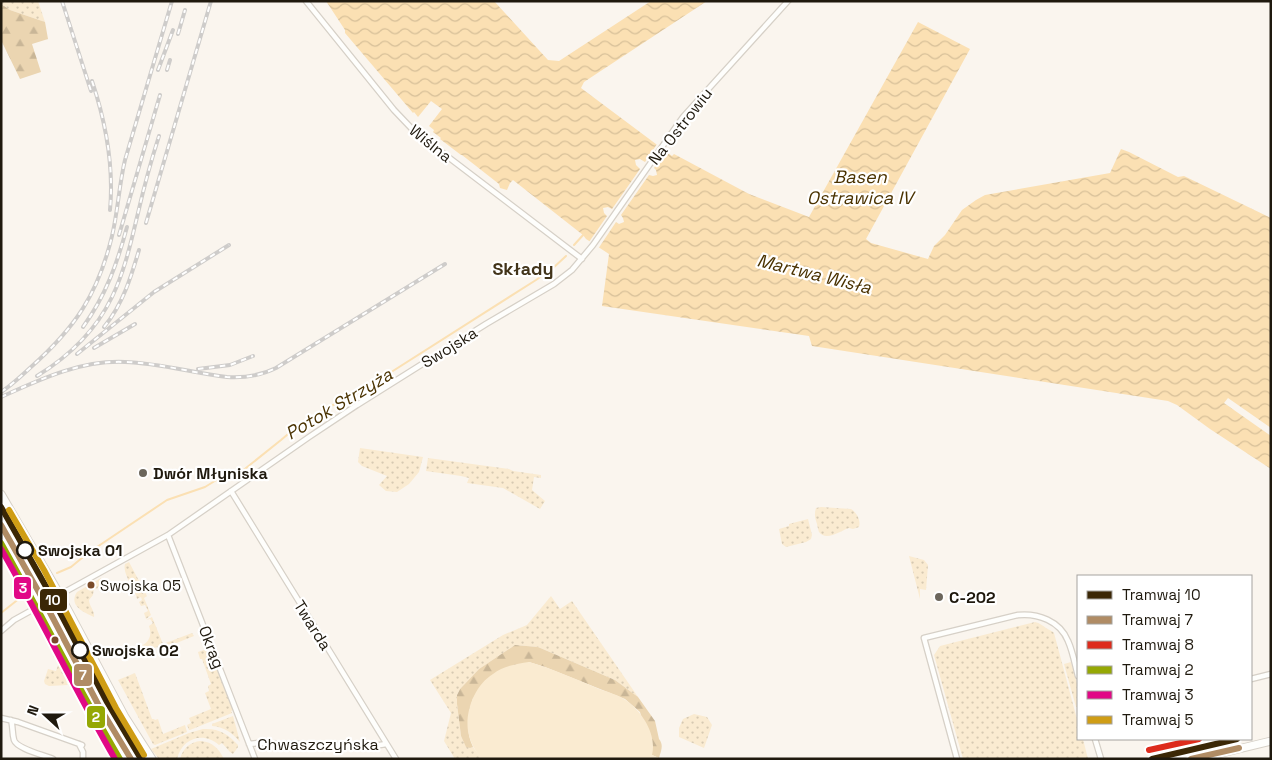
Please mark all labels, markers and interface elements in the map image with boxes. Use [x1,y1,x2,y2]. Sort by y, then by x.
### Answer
street label: Na Ostrowiu [644,83,717,169]
street label: Wiślna [405,120,456,167]
water label: Basen Ostrawica IV [807,165,916,209]
water label: Martwa Wisła [755,248,874,299]
district label: Składy [492,257,554,280]
street label: Swojska [417,322,481,373]
water label: Potok Strzyża [281,362,397,445]
place label: Dwór Młyniska [153,463,268,484]
marker: Dwór Młyniska [137,467,149,479]
place label: Swojska 01 [38,540,122,561]
marker: Swojska 01 [16,541,34,559]
legend [1077,575,1252,740]
line badge: 3 [13,576,32,600]
place label: Swojska 05 [100,576,181,595]
text: 3 [19,579,27,597]
marker: Swojska 05 [86,580,96,590]
text: Tramwaj 10 [1122,585,1201,604]
place label: C-202 [949,587,996,608]
line badge: 10 [39,588,68,612]
text: 10 [45,591,61,609]
marker: C-202 [933,591,945,603]
street label: Twarda [289,596,336,654]
text: Tramwaj 7 [1122,610,1193,629]
street label: Okrąg [194,623,229,672]
unlabelled marker [50,635,60,645]
text: Tramwaj 8 [1122,635,1194,654]
place label: Swojska 02 [92,640,179,661]
marker: Swojska 02 [71,641,89,659]
text: Tramwaj 2 [1122,660,1194,679]
line badge: 7 [73,663,93,687]
text: 7 [79,666,87,684]
text: Tramwaj 3 [1122,685,1194,704]
north arrow [20,690,70,740]
text: N [23,703,43,718]
line badge: 2 [86,705,106,729]
text: 2 [92,708,100,726]
text: Tramwaj 5 [1122,710,1194,729]
street label: Chwaszczyńska [257,734,379,755]

